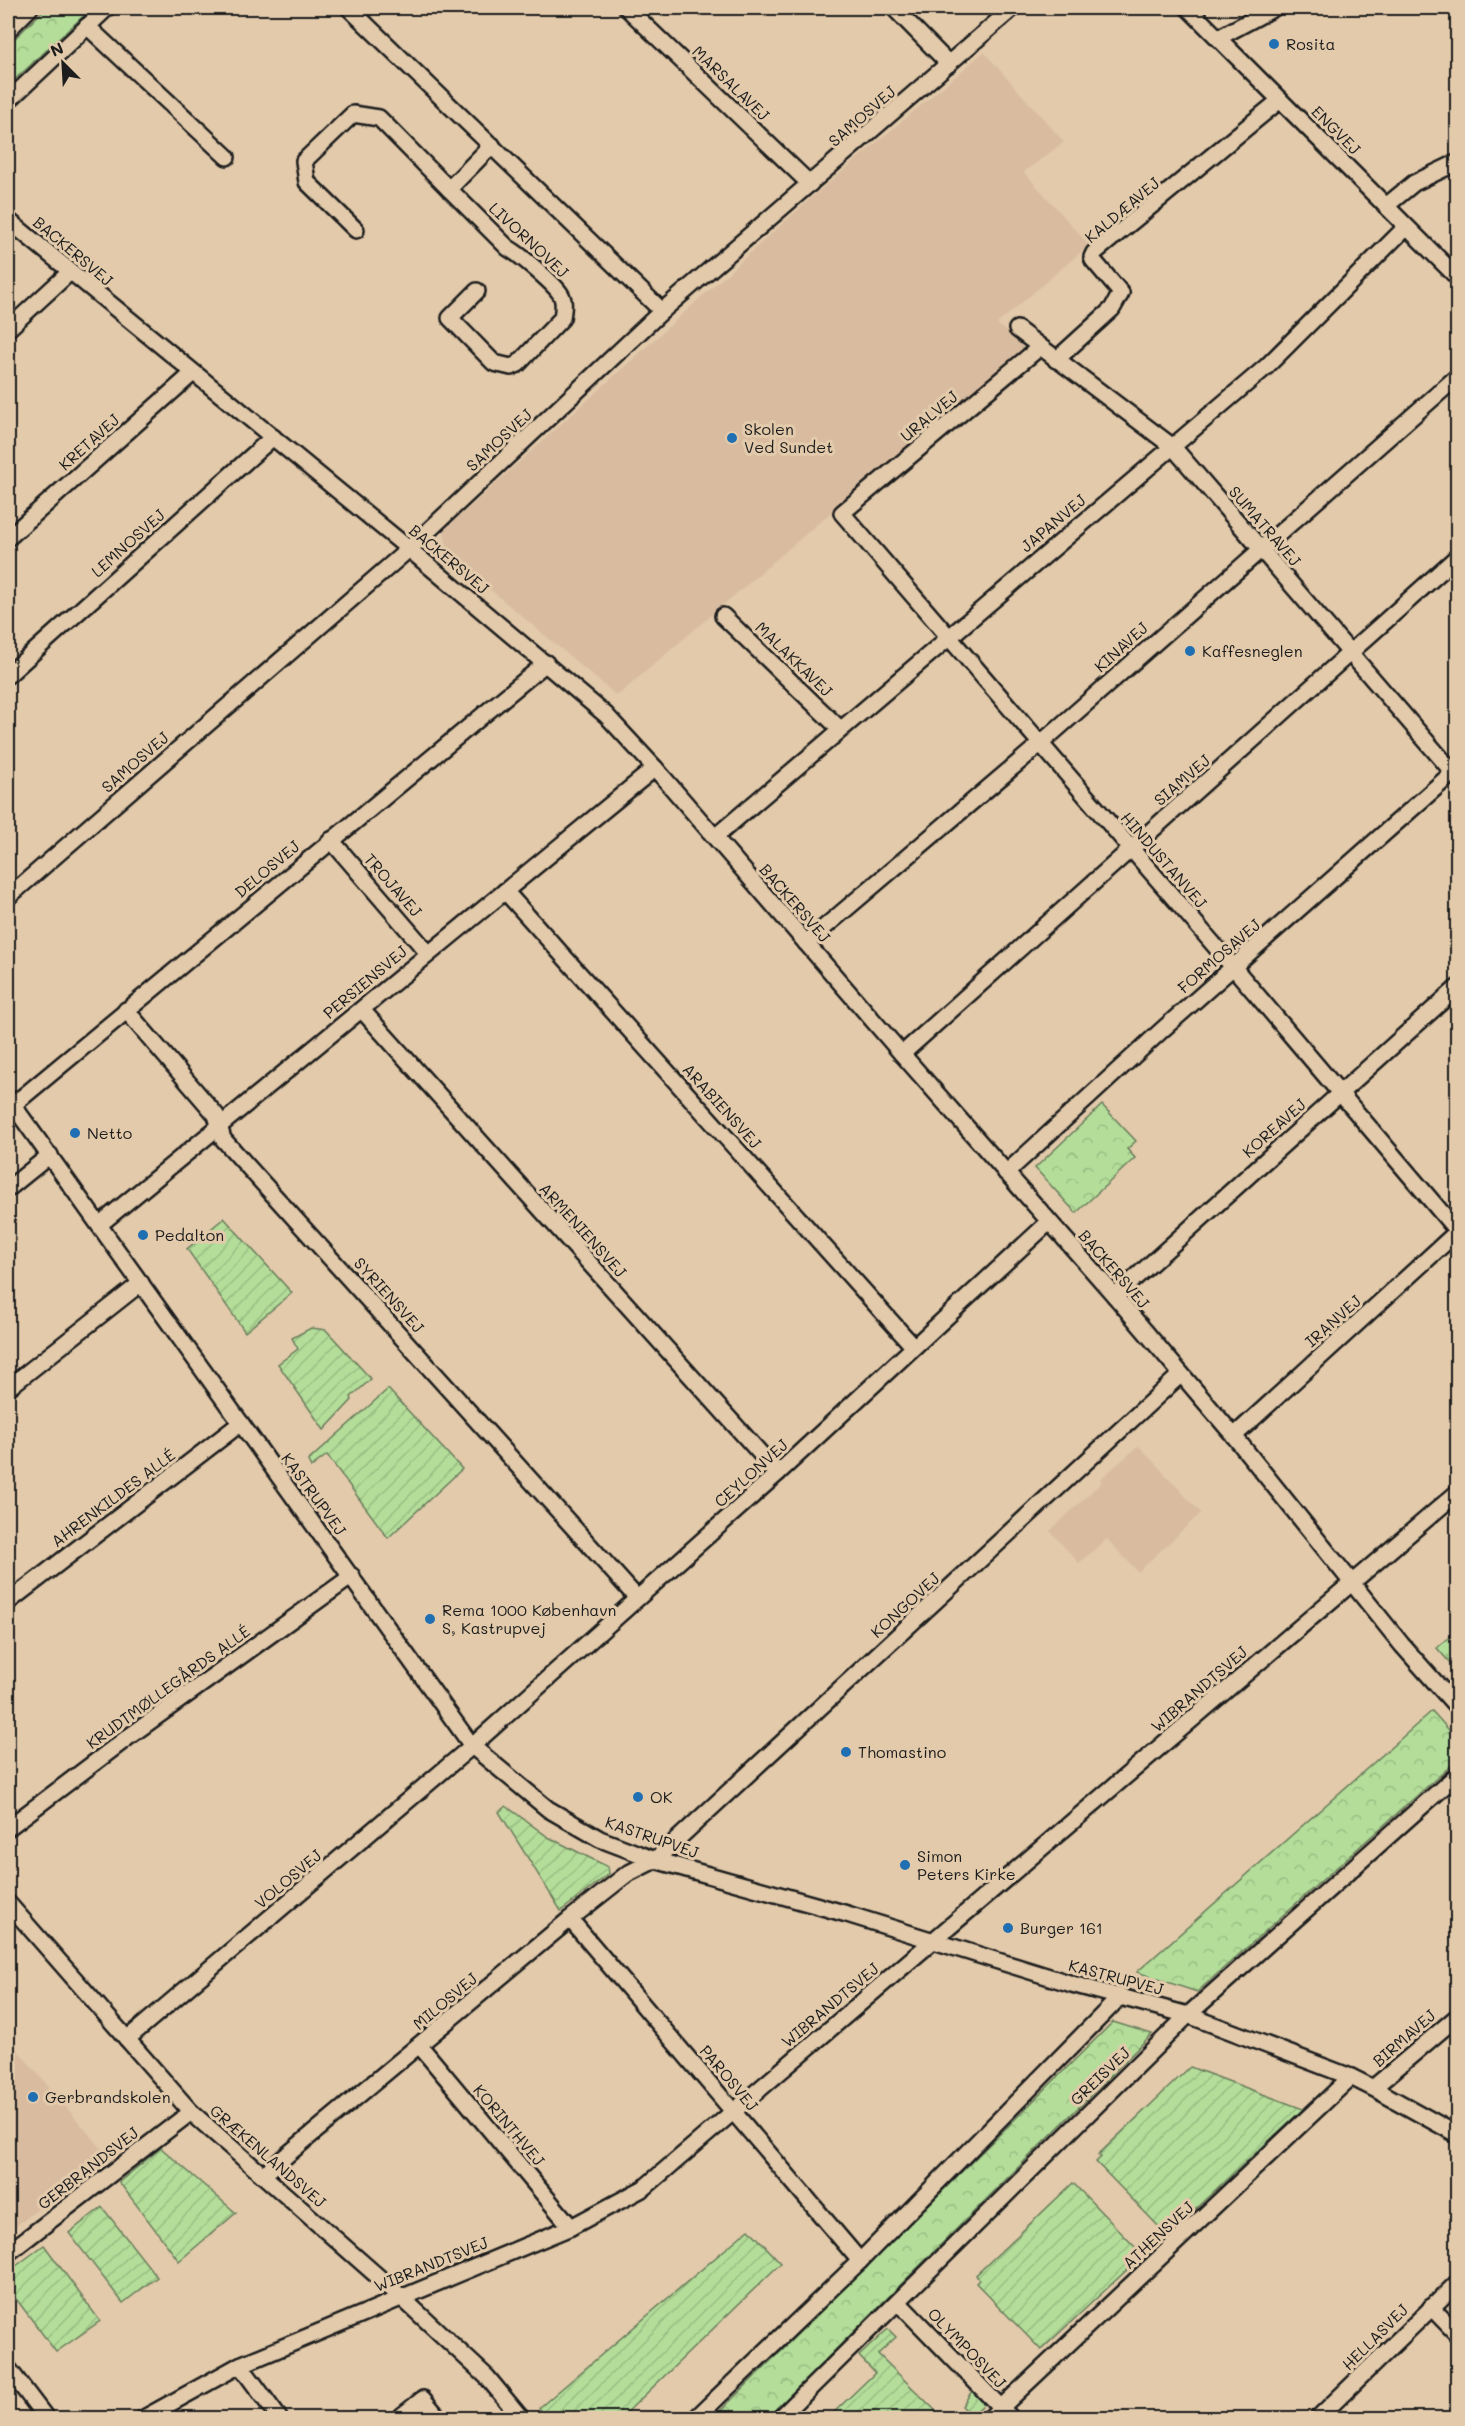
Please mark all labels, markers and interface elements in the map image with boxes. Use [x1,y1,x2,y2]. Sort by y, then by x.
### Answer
north arrow [33,33,93,93]
place label: Rosita [1286,33,1335,54]
text: N [47,37,67,61]
marker: Rosita [1267,37,1281,51]
street label: MARSALAVEJ [688,41,775,125]
street label: SAMOSVEJ [824,80,900,151]
street label: ENGVEJ [1307,101,1366,159]
street label: KALDÆAVEJ [1080,172,1164,247]
street label: LIVORNOVEJ [485,197,574,282]
street label: BACKERSVEJ [29,211,118,290]
street label: URALVEJ [896,385,962,446]
street label: SAMOSVEJ [461,404,536,476]
street label: KRETAVEJ [54,409,124,475]
place label: Skolen Ved Sundet [744,418,833,457]
marker: Skolen Ved Sundet [725,431,739,445]
street label: SUMATRAVEJ [1225,481,1306,570]
street label: JAPANVEJ [1015,489,1090,556]
street label: LEMNOSVEJ [86,504,169,581]
street label: BACKERSVEJ [405,519,494,598]
street label: MALAKKAVEJ [751,616,838,701]
street label: KINAVEJ [1089,617,1152,676]
place label: Kaffesneglen [1202,640,1303,661]
marker: Kaffesneglen [1183,644,1197,658]
street label: SAMOSVEJ [97,726,173,797]
street label: SIAMVEJ [1149,749,1214,810]
street label: HINDUSTANVEJ [1117,807,1212,912]
street label: DELOSVEJ [230,835,304,902]
street label: TROJAVEJ [360,849,427,921]
street label: BACKERSVEJ [755,859,836,947]
street label: FORMOSAVEJ [1173,914,1265,997]
street label: PERSIENSVEJ [318,940,411,1023]
street label: ARABIENSVEJ [679,1059,766,1153]
street label: KOREAVEJ [1237,1093,1310,1162]
place label: Netto [87,1122,132,1143]
marker: Netto [68,1126,82,1140]
street label: ARMENIENSVEJ [535,1178,632,1282]
place label: Pedalton [155,1224,224,1245]
street label: BACKERSVEJ [1074,1225,1155,1313]
marker: Pedalton [136,1228,150,1242]
street label: SYRIENSVEJ [350,1252,429,1337]
street label: IRANVEJ [1300,1290,1365,1351]
street label: CEYLONVEJ [709,1434,792,1511]
street label: AHRENKILDES ALLÉ [46,1444,179,1551]
street label: KASTRUPVEJ [277,1448,352,1539]
street label: KONGOVEJ [866,1567,944,1642]
place label: Rema 1000 København S, Kastrupvej [442,1599,616,1638]
marker: Rema 1000 København S, Kastrupvej [423,1612,437,1626]
street label: KRUDTMØLLEGÅRDS ALLÉ [82,1620,254,1753]
street label: WIBRANDTSVEJ [1146,1641,1251,1736]
place label: Thomastino [858,1741,946,1762]
marker: Thomastino [839,1745,853,1759]
place label: OK [650,1786,673,1807]
marker: OK [631,1790,645,1804]
street label: KASTRUPVEJ [603,1811,702,1862]
street label: VOLOSVEJ [250,1844,326,1913]
place label: Simon Peters Kirke [917,1845,1016,1884]
marker: Simon Peters Kirke [898,1858,912,1872]
place label: Burger 161 [1020,1917,1103,1938]
marker: Burger 161 [1001,1921,1015,1935]
street label: KASTRUPVEJ [1066,1954,1166,1999]
street label: WIBRANDTSVEJ [776,1957,883,2052]
street label: MILOSVEJ [408,1967,482,2034]
street label: BIRMAVEJ [1368,2004,1440,2071]
street label: PAROSVEJ [696,2040,763,2115]
street label: GREISVEJ [1065,2042,1134,2109]
street label: KORINTHVEJ [469,2080,550,2170]
place label: Gerbrandskolen [45,2086,171,2107]
marker: Gerbrandskolen [26,2090,40,2104]
street label: GRÆKENLANDSVEJ [206,2099,331,2212]
street label: GERBRANDSVEJ [33,2121,143,2214]
street label: ATHENSVEJ [1118,2196,1198,2273]
street label: WIBRANDTSVEJ [371,2231,491,2296]
street label: HELLASVEJ [1337,2299,1413,2374]
street label: OLYMPOSVEJ [924,2303,1011,2393]

